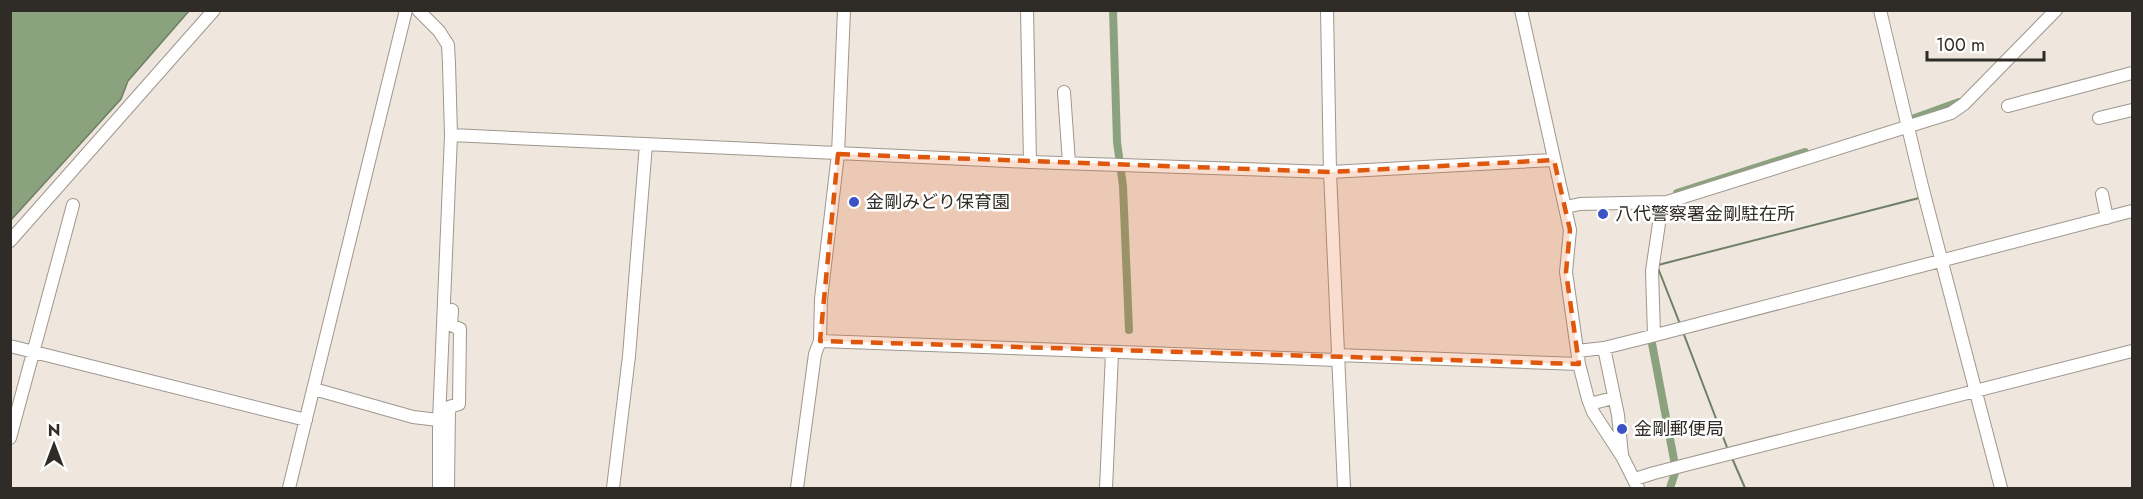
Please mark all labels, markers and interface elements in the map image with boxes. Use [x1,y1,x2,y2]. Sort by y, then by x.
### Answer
scale bar [1927,24,2044,62]
text: 100 m [1936,32,1985,58]
place label: 金剛みどり保育園 [866,189,1010,215]
marker: 金剛みどり保育園 [847,195,861,209]
place label: 八代警察署金剛駐在所 [1615,201,1795,227]
marker: 八代警察署金剛駐在所 [1596,207,1610,221]
north arrow [24,415,84,475]
place label: 金剛郵便局 [1634,416,1724,442]
text: N [48,419,60,442]
marker: 金剛郵便局 [1615,422,1629,436]

